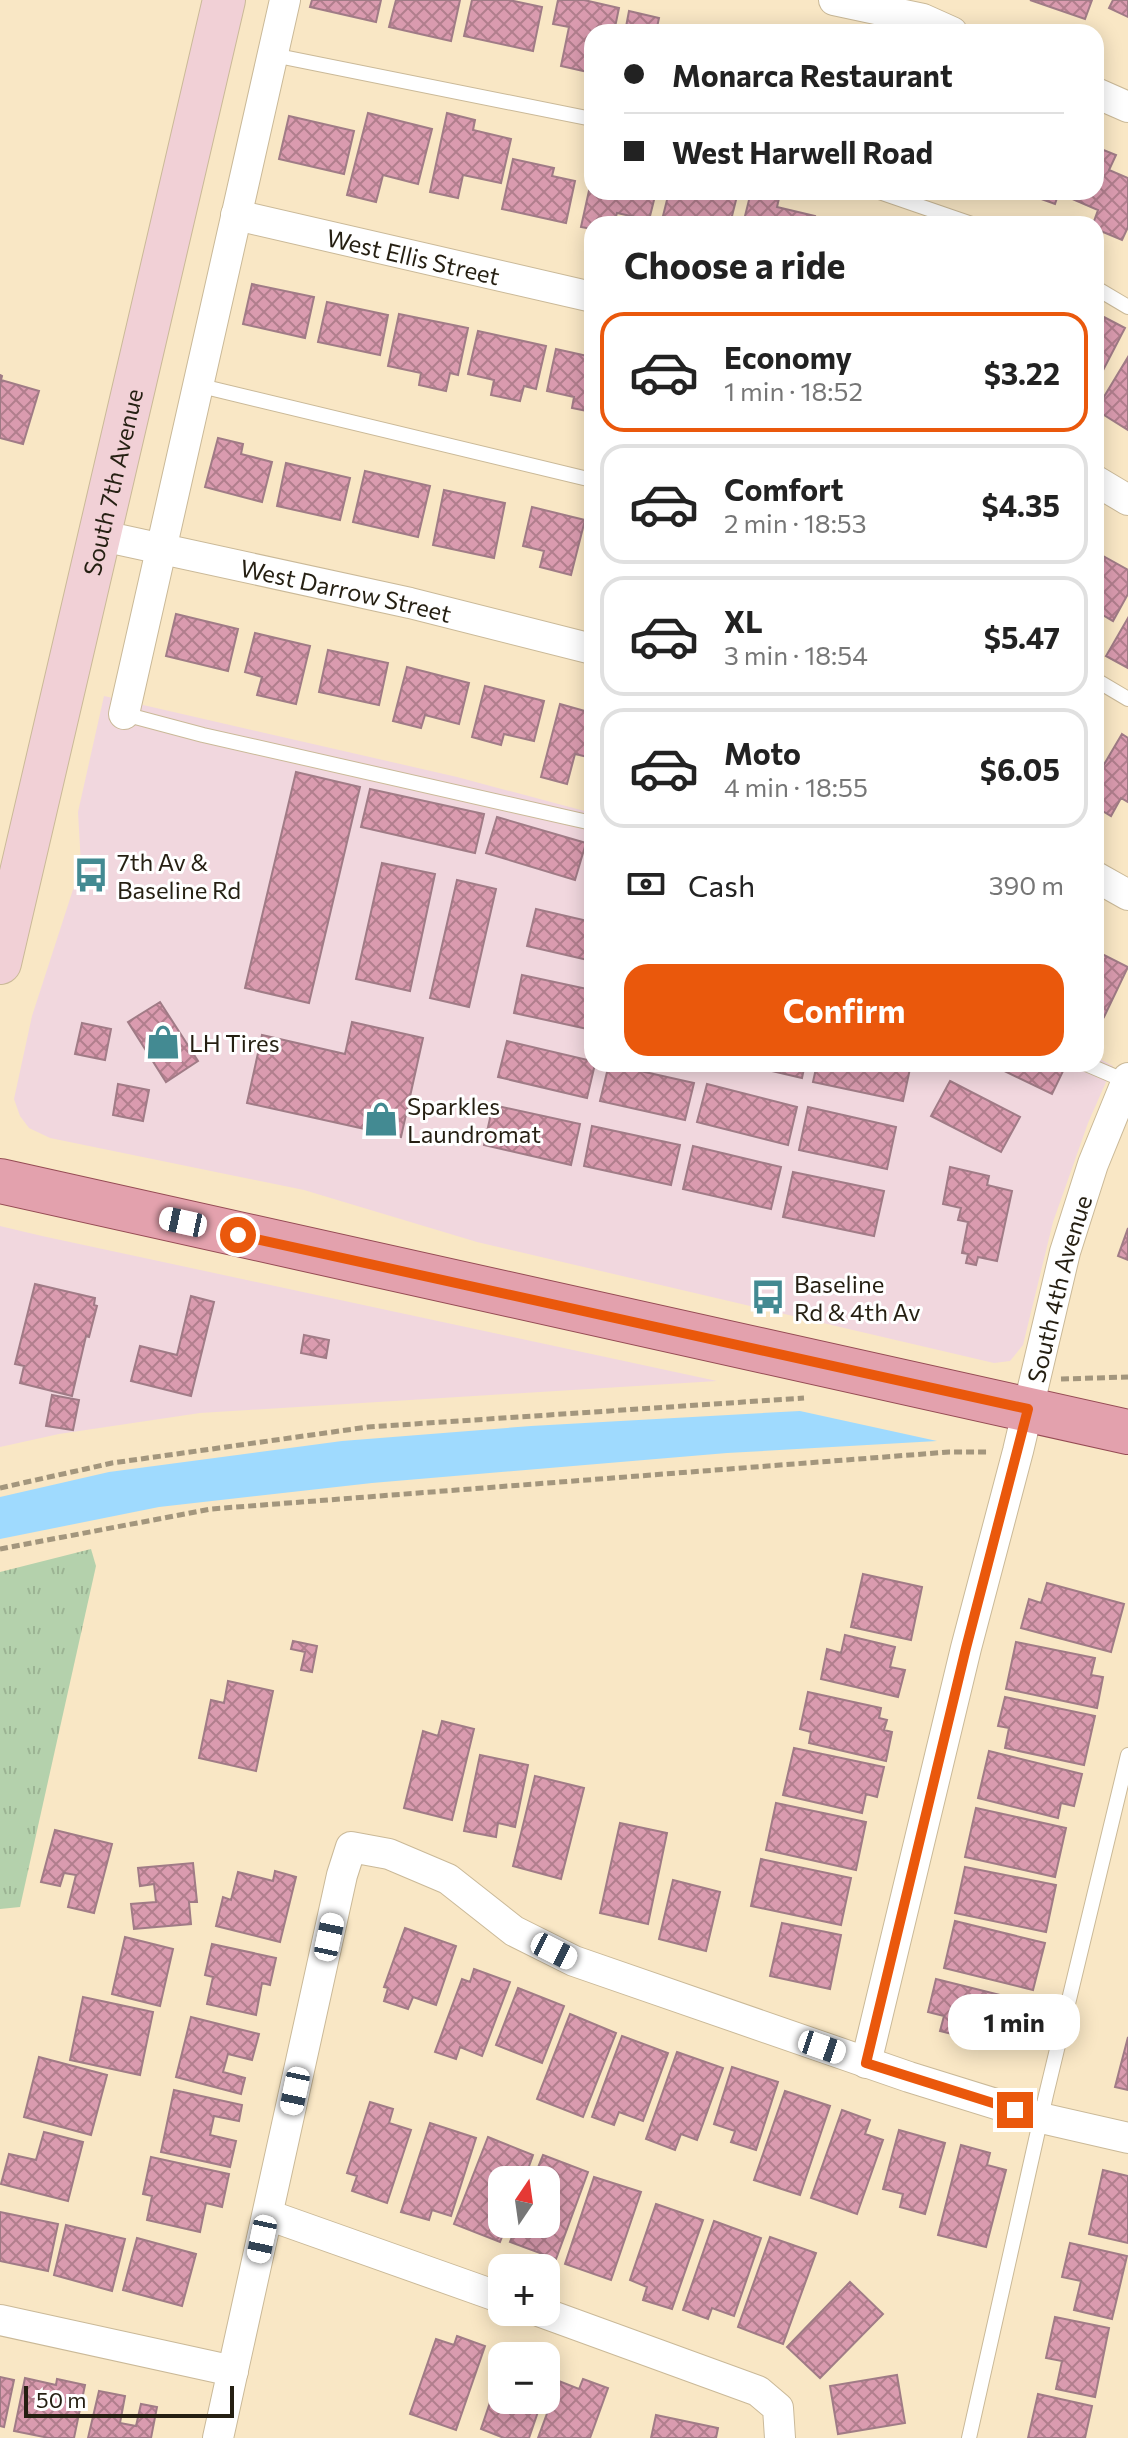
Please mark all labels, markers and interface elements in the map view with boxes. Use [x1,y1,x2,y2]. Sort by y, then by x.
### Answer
text: Monarca Restaurant [672,56,953,93]
text: West Harwell Road [672,133,933,170]
street label: West Ellis Street [324,222,503,290]
text: Choose a ride [624,242,845,286]
icon: car [628,336,700,408]
text: Economy [724,338,852,375]
text: $3.22 [984,354,1060,391]
text: 1 min · 18:52 [724,375,863,406]
street label: South 7th Avenue [76,386,148,578]
icon: car [628,468,700,540]
text: Comfort [724,470,843,507]
text: $4.35 [982,486,1060,523]
text: 2 min · 18:53 [724,507,867,538]
street label: West Darrow Street [238,552,455,627]
icon: car [628,600,700,672]
text: XL [724,602,763,639]
text: $5.47 [984,618,1060,655]
text: 3 min · 18:54 [724,639,868,670]
icon: car [628,732,700,804]
text: Moto [724,734,801,771]
text: $6.05 [980,750,1060,787]
text: 4 min · 18:55 [724,771,868,802]
place label: 7th Av & Baseline Rd [117,847,241,904]
bus stop icon: 7th Av & Baseline Rd [72,856,110,894]
icon: cash [624,862,668,906]
text: Cash [688,866,755,903]
text: 390 m [989,869,1064,900]
button: Confirm [624,964,1064,1056]
shop icon: LH Tires [144,1023,182,1061]
place label: LH Tires [189,1028,280,1057]
place label: Sparkles Laundromat [407,1091,541,1148]
shop icon: Sparkles Laundromat [362,1100,400,1138]
street label: South 4th Avenue [1020,1191,1097,1385]
car [157,1205,209,1239]
route start [220,1217,256,1253]
place label: Baseline Rd & 4th Av [794,1269,921,1326]
bus stop icon: Baseline Rd & 4th Av [749,1278,787,1316]
car [312,1911,346,1963]
car [527,1929,581,1973]
callout: 1 min [949,1994,1081,2050]
text: 1 min [983,2006,1045,2037]
car [795,2028,849,2066]
car [278,2065,312,2117]
route end [997,2092,1033,2128]
north arrow [488,2166,560,2238]
map controls [488,2166,560,2414]
car [245,2213,279,2265]
button: + [488,2254,560,2326]
button: − [488,2342,560,2414]
scale bar [24,2382,234,2418]
text: 50 m [36,2386,86,2413]

